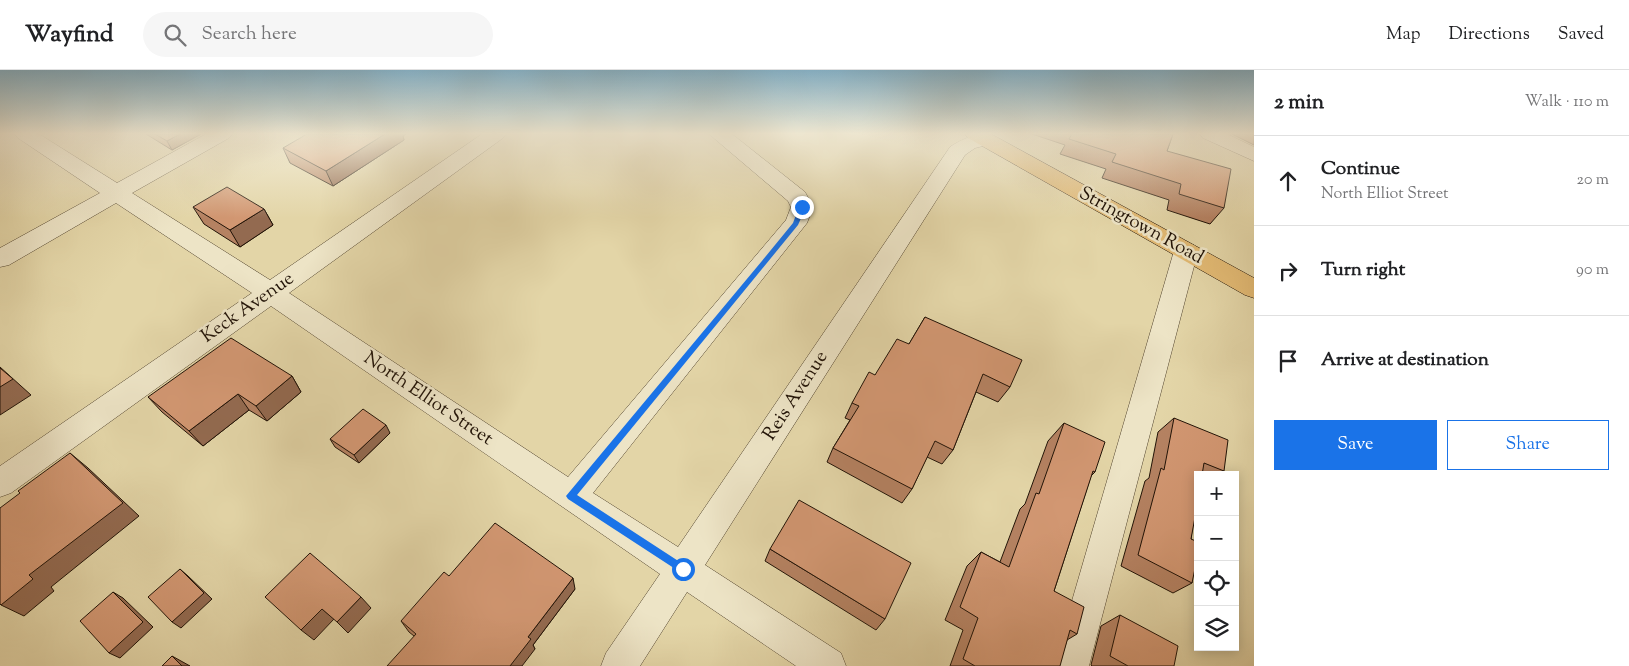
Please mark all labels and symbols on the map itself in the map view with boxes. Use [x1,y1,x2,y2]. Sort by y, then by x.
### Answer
street label: Stringtown Road [1074,180,1209,272]
route end [791,196,814,219]
street label: Keck Avenue [196,266,300,350]
street label: North Elliot Street [358,345,499,453]
street label: Reis Avenue [757,346,835,446]
route start [672,558,695,581]

